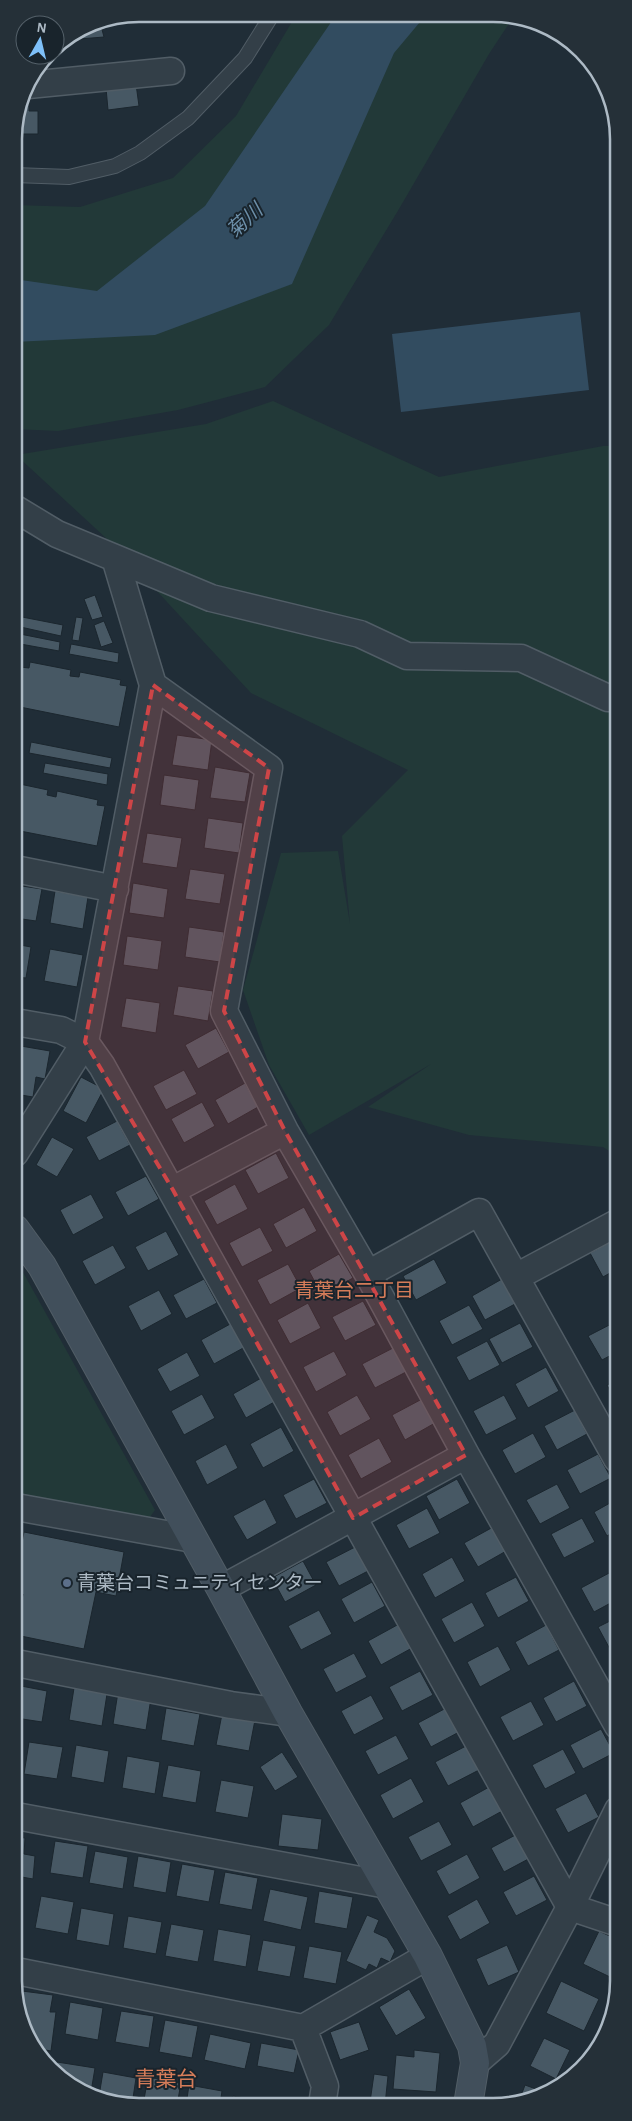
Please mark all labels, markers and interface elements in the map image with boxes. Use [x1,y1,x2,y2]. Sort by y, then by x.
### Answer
north arrow [15,15,65,65]
text: N [36,21,47,36]
water label: 菊川 [223,198,268,242]
district label: 青葉台二丁目 [294,1280,414,1301]
place label: 青葉台コミュニティセンター [77,1572,323,1593]
marker: 青葉台コミュニティセンター [61,1577,73,1589]
district label: 青葉台 [135,2068,198,2090]

